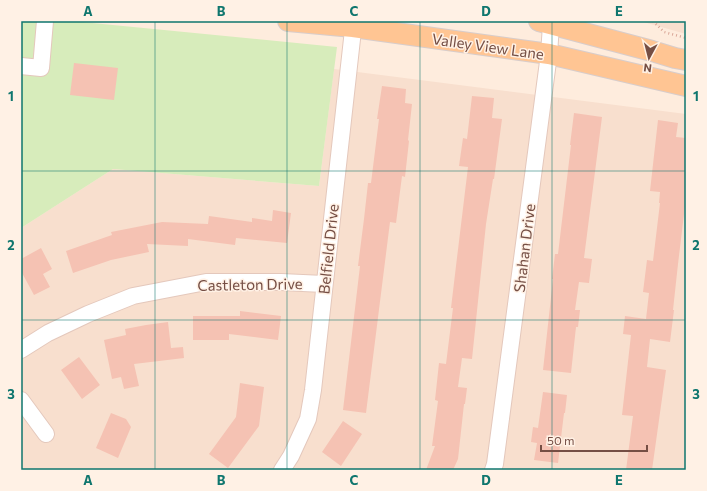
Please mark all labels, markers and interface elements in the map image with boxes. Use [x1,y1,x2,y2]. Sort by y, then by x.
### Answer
text: A [83,3,93,19]
text: B [217,3,226,19]
text: C [350,3,359,19]
text: D [481,3,491,19]
text: E [615,3,623,19]
street label: Valley View Lane [431,29,545,63]
north arrow [629,38,669,78]
text: N [643,61,653,75]
text: 1 [8,88,14,104]
text: 1 [693,88,699,104]
street label: Shahan Drive [510,202,538,293]
street label: Belfield Drive [314,203,342,295]
text: 2 [7,237,15,253]
text: 2 [692,237,700,253]
street label: Castleton Drive [197,274,303,294]
text: 3 [7,386,15,402]
text: 3 [692,386,700,402]
scale bar [541,427,647,453]
text: 50 m [547,433,575,447]
text: A [83,472,93,488]
text: B [217,472,226,488]
text: C [350,472,359,488]
text: D [481,472,491,488]
text: E [615,472,623,488]

